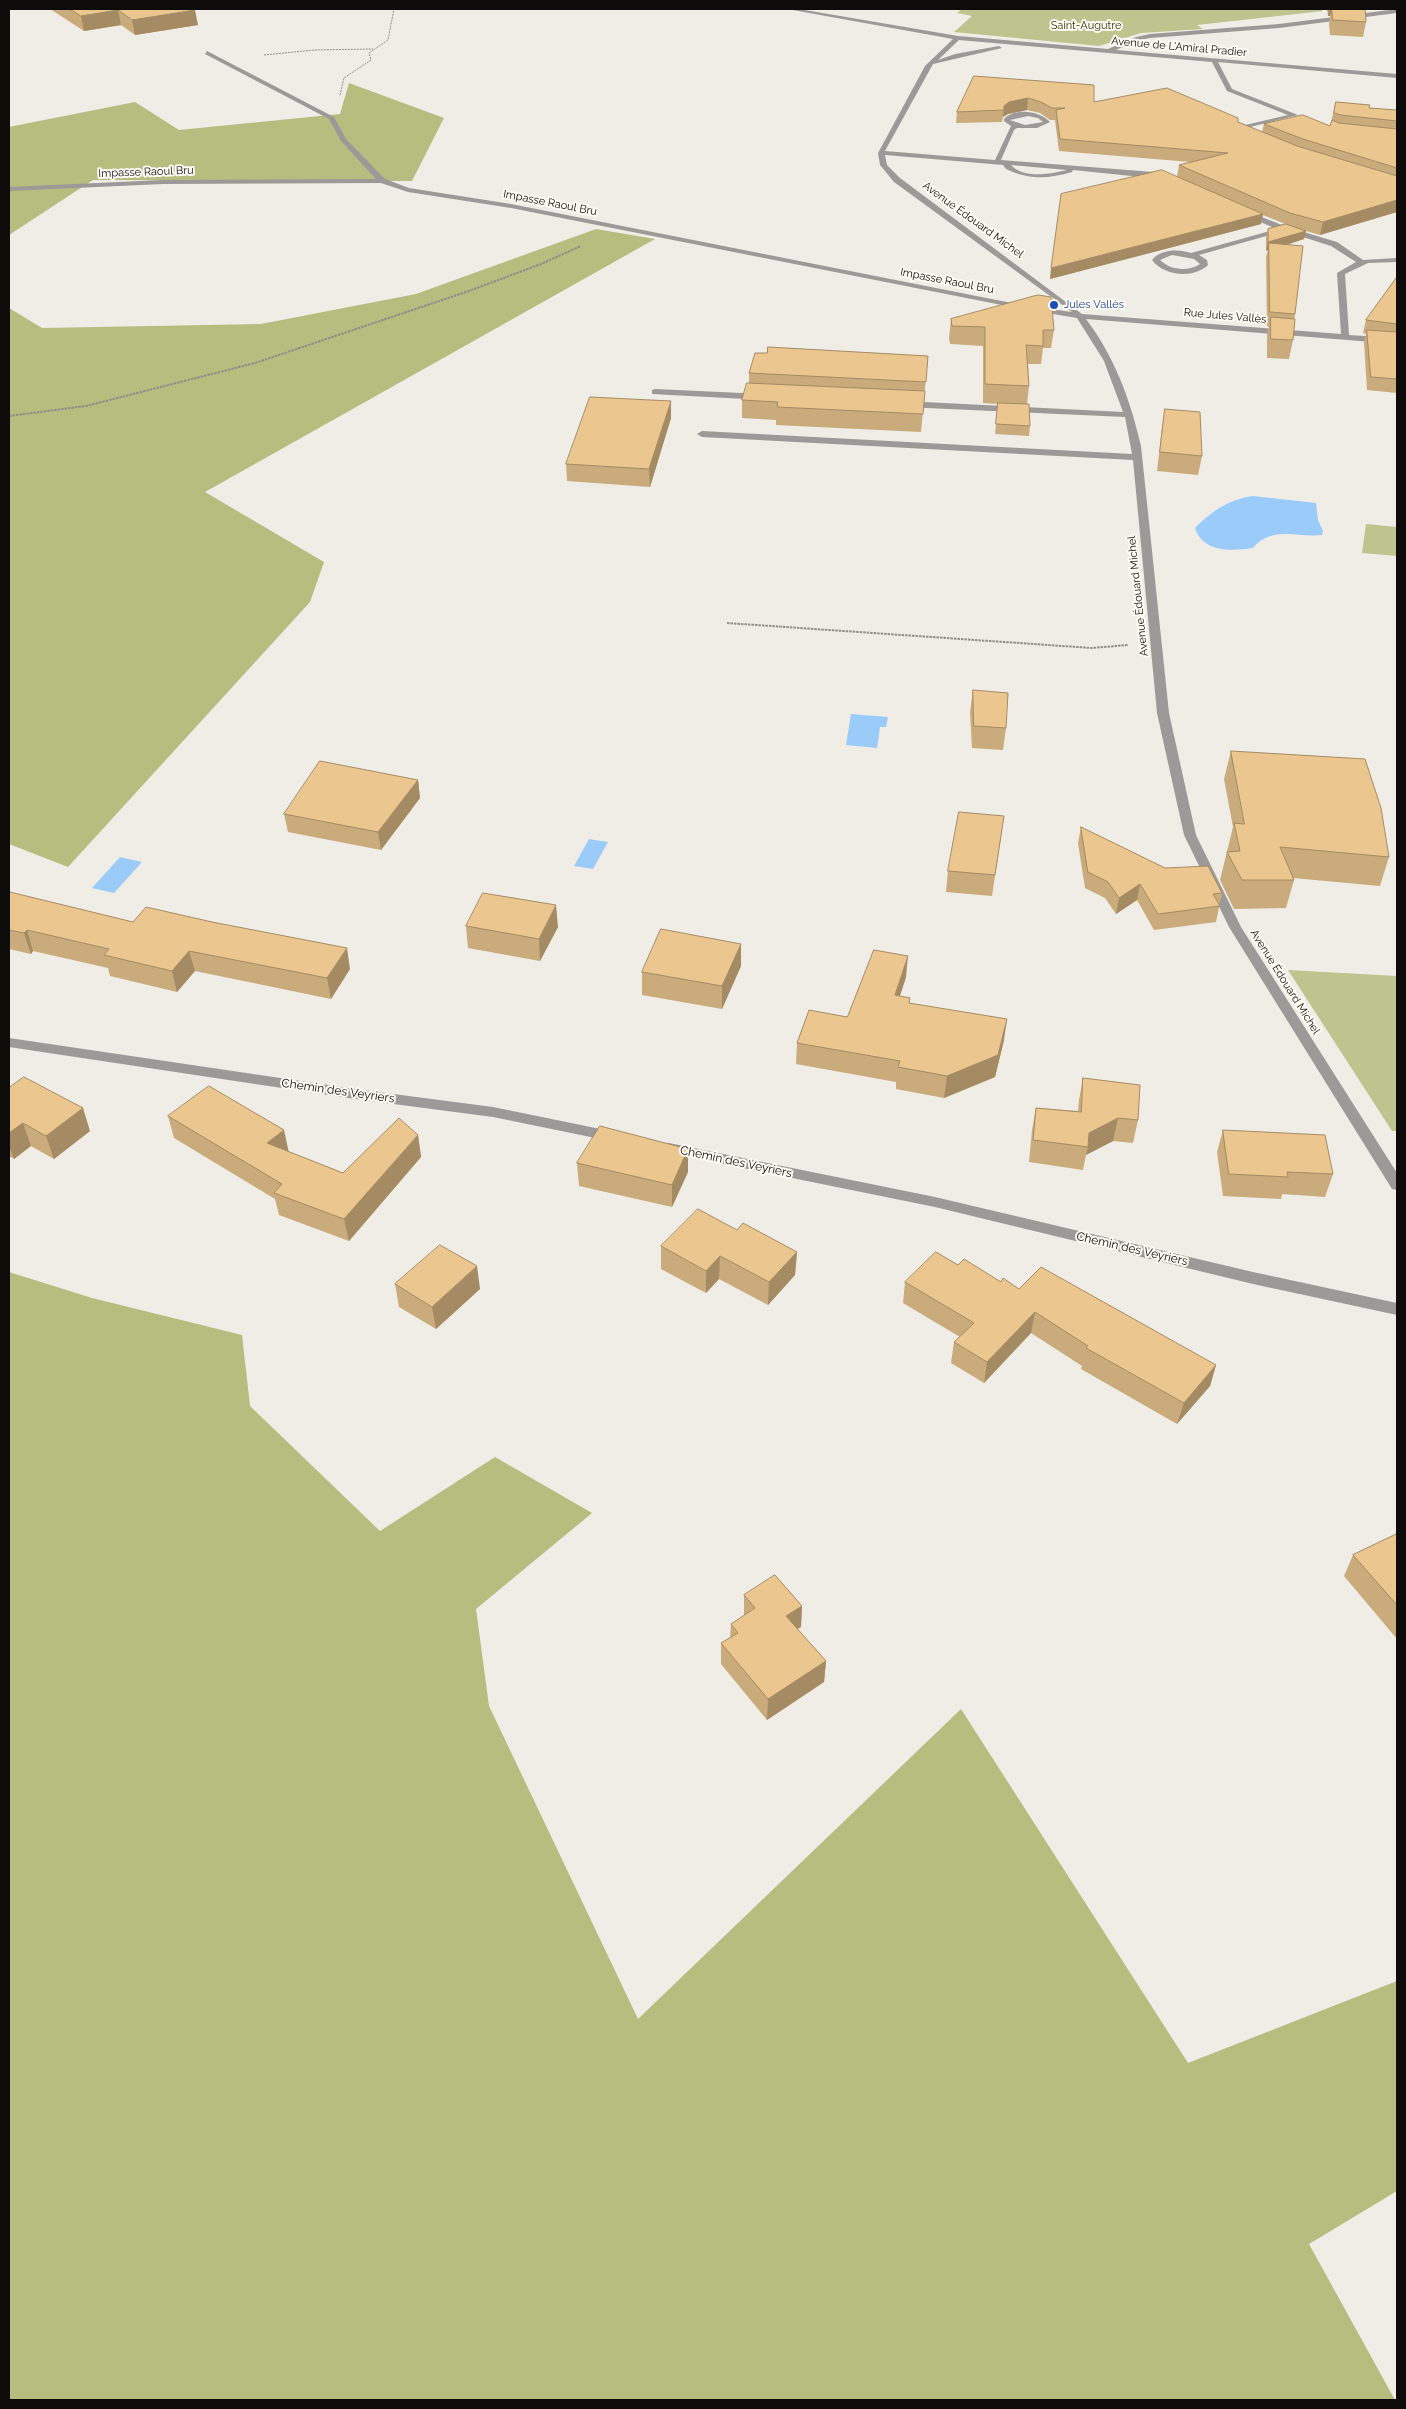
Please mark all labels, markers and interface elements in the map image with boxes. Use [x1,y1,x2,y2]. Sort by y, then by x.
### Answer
park label: Saint-Augutre [1051,19,1121,33]
street label: Avenue de L'Amiral Pradier [1111,34,1247,60]
street label: Impasse Raoul Bru [98,164,194,180]
street label: Avenue Édouard Michel [920,179,1026,261]
street label: Impasse Raoul Bru [502,187,598,219]
street label: Impasse Raoul Bru [899,265,995,297]
place label: Jules Vallès [1064,298,1124,312]
marker: Jules Vallès [1048,299,1060,311]
street label: Rue Jules Vallès [1183,306,1267,326]
street label: Avenue Édouard Michel [1125,535,1151,657]
street label: Avenue Édouard Michel [1247,927,1323,1037]
street label: Chemin des Veyriers [281,1076,395,1106]
street label: Chemin des Veyriers [679,1143,793,1181]
street label: Chemin des Veyriers [1075,1229,1189,1269]

